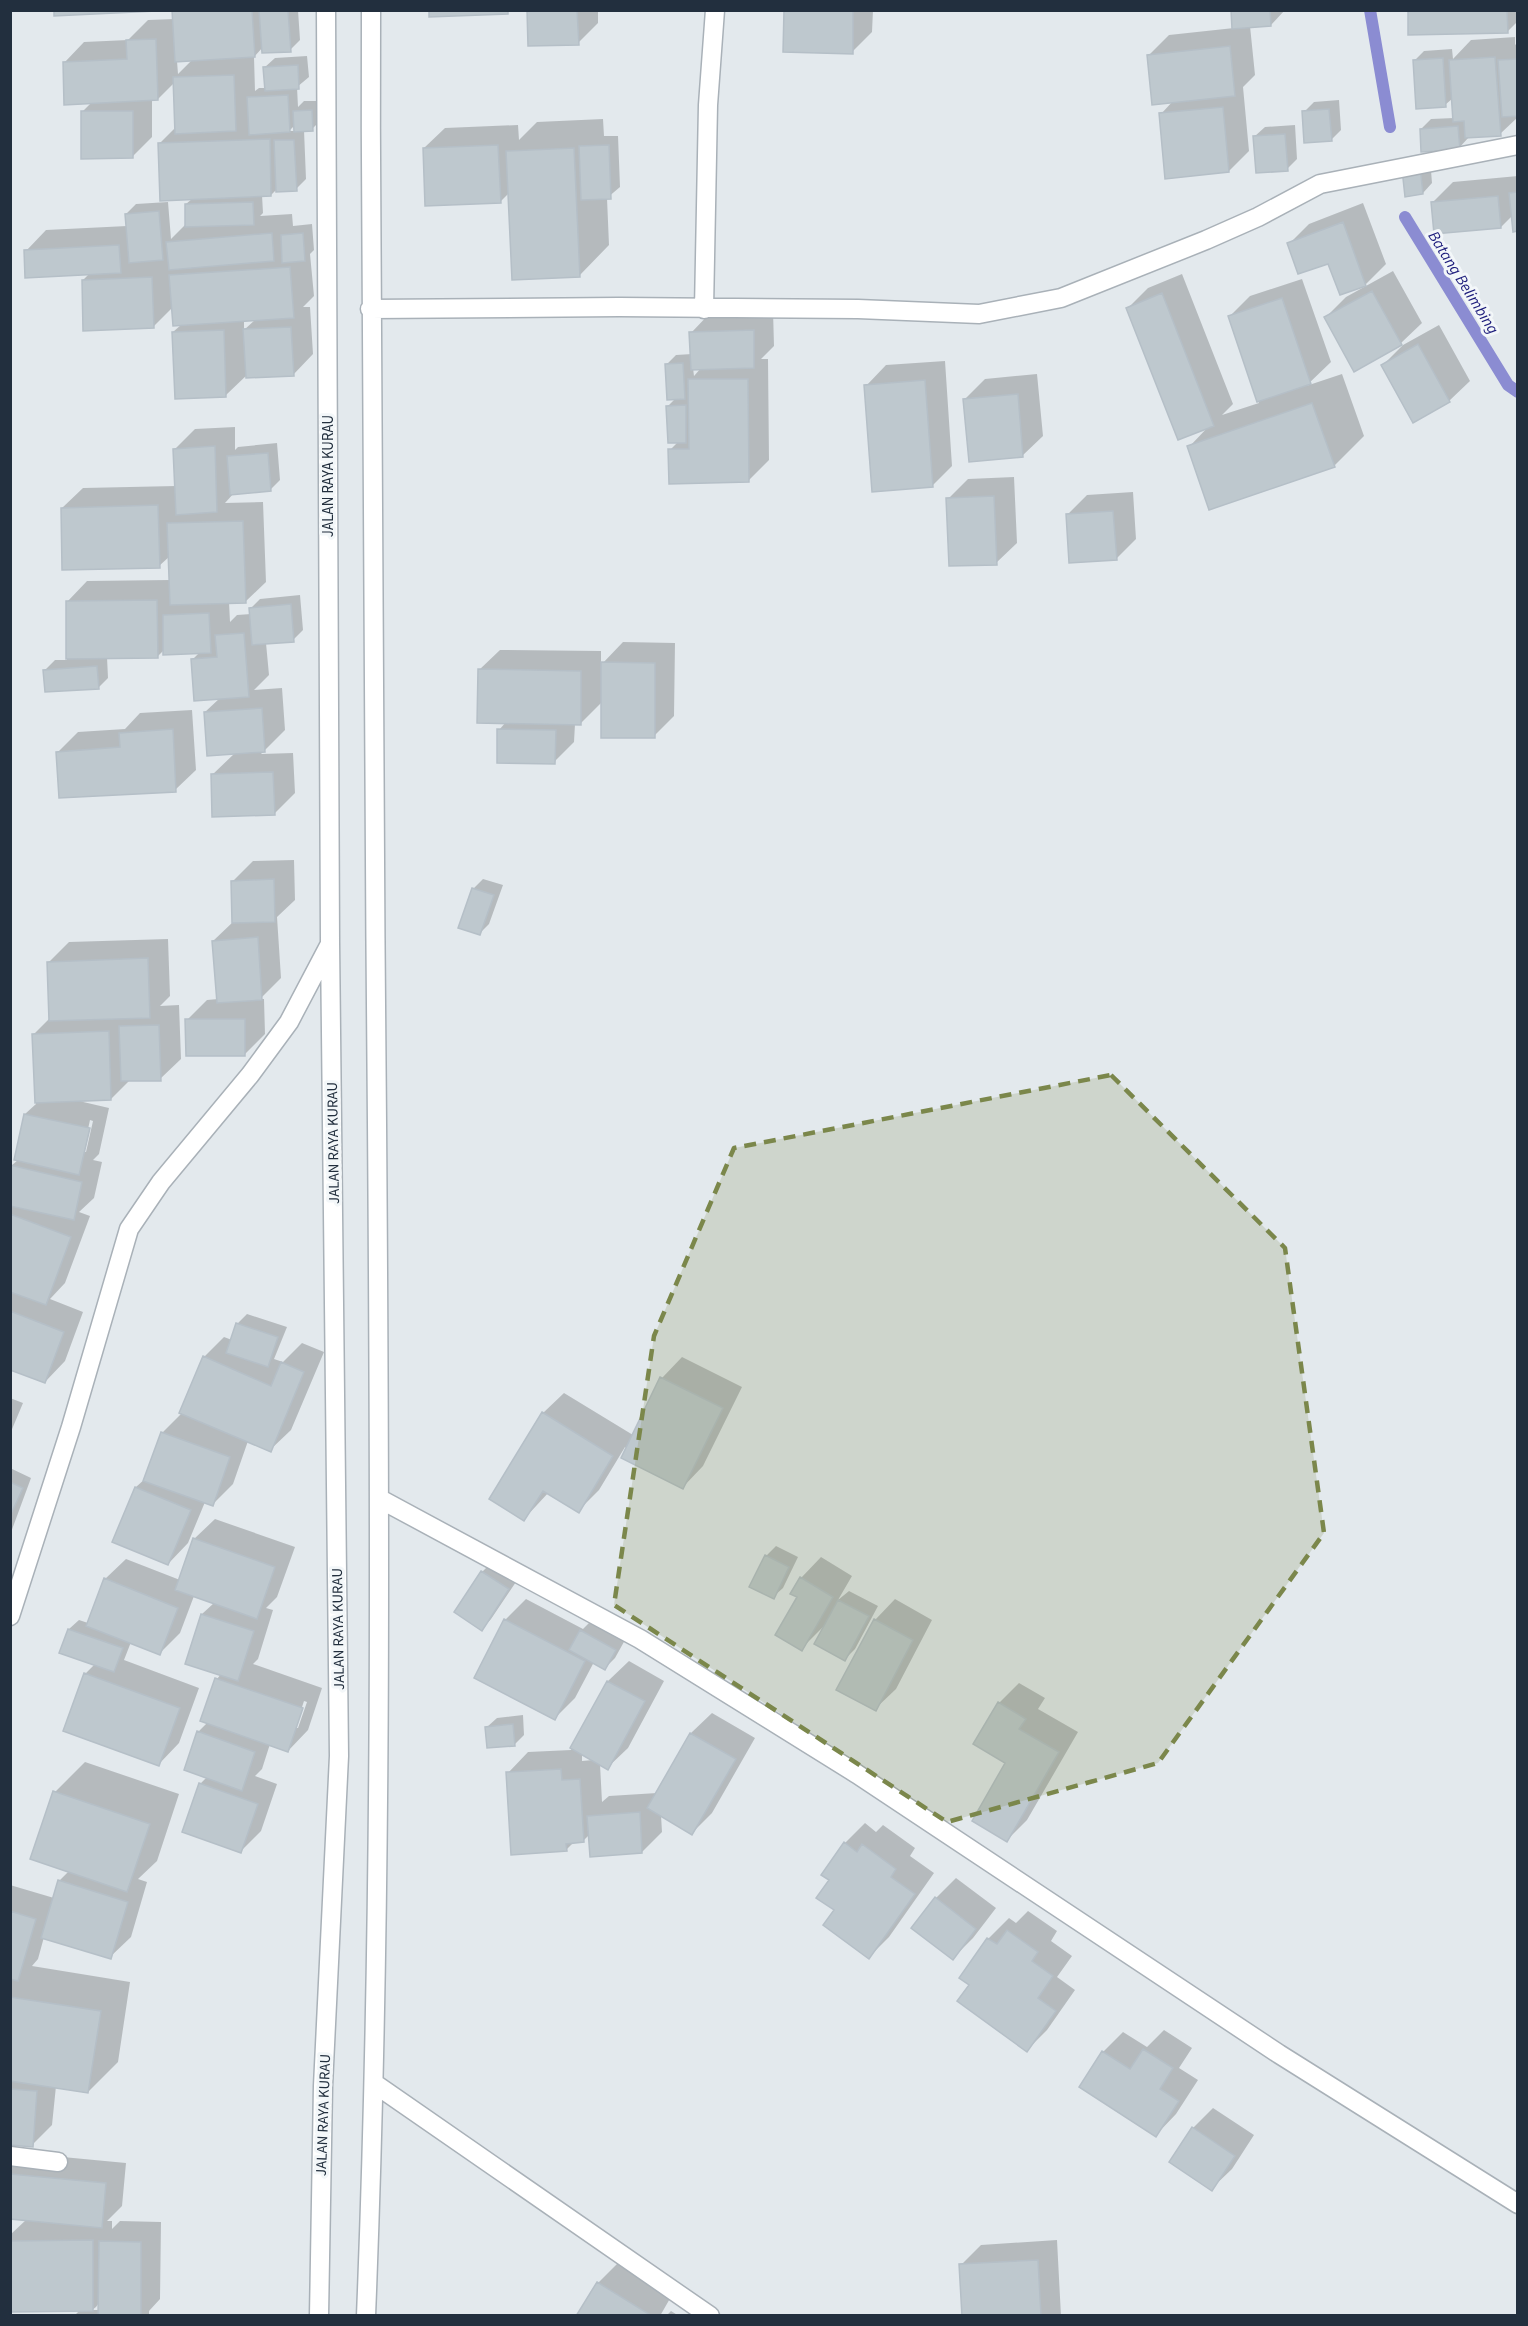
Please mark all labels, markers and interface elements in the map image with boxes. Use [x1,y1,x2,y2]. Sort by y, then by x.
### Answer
water label: Batang Belimbing [1423,227,1504,338]
street label: JALAN RAYA KURAU [318,415,339,537]
street label: JALAN RAYA KURAU [322,1082,345,1204]
street label: JALAN RAYA KURAU [327,1568,350,1690]
street label: JALAN RAYA KURAU [311,2054,336,2176]

